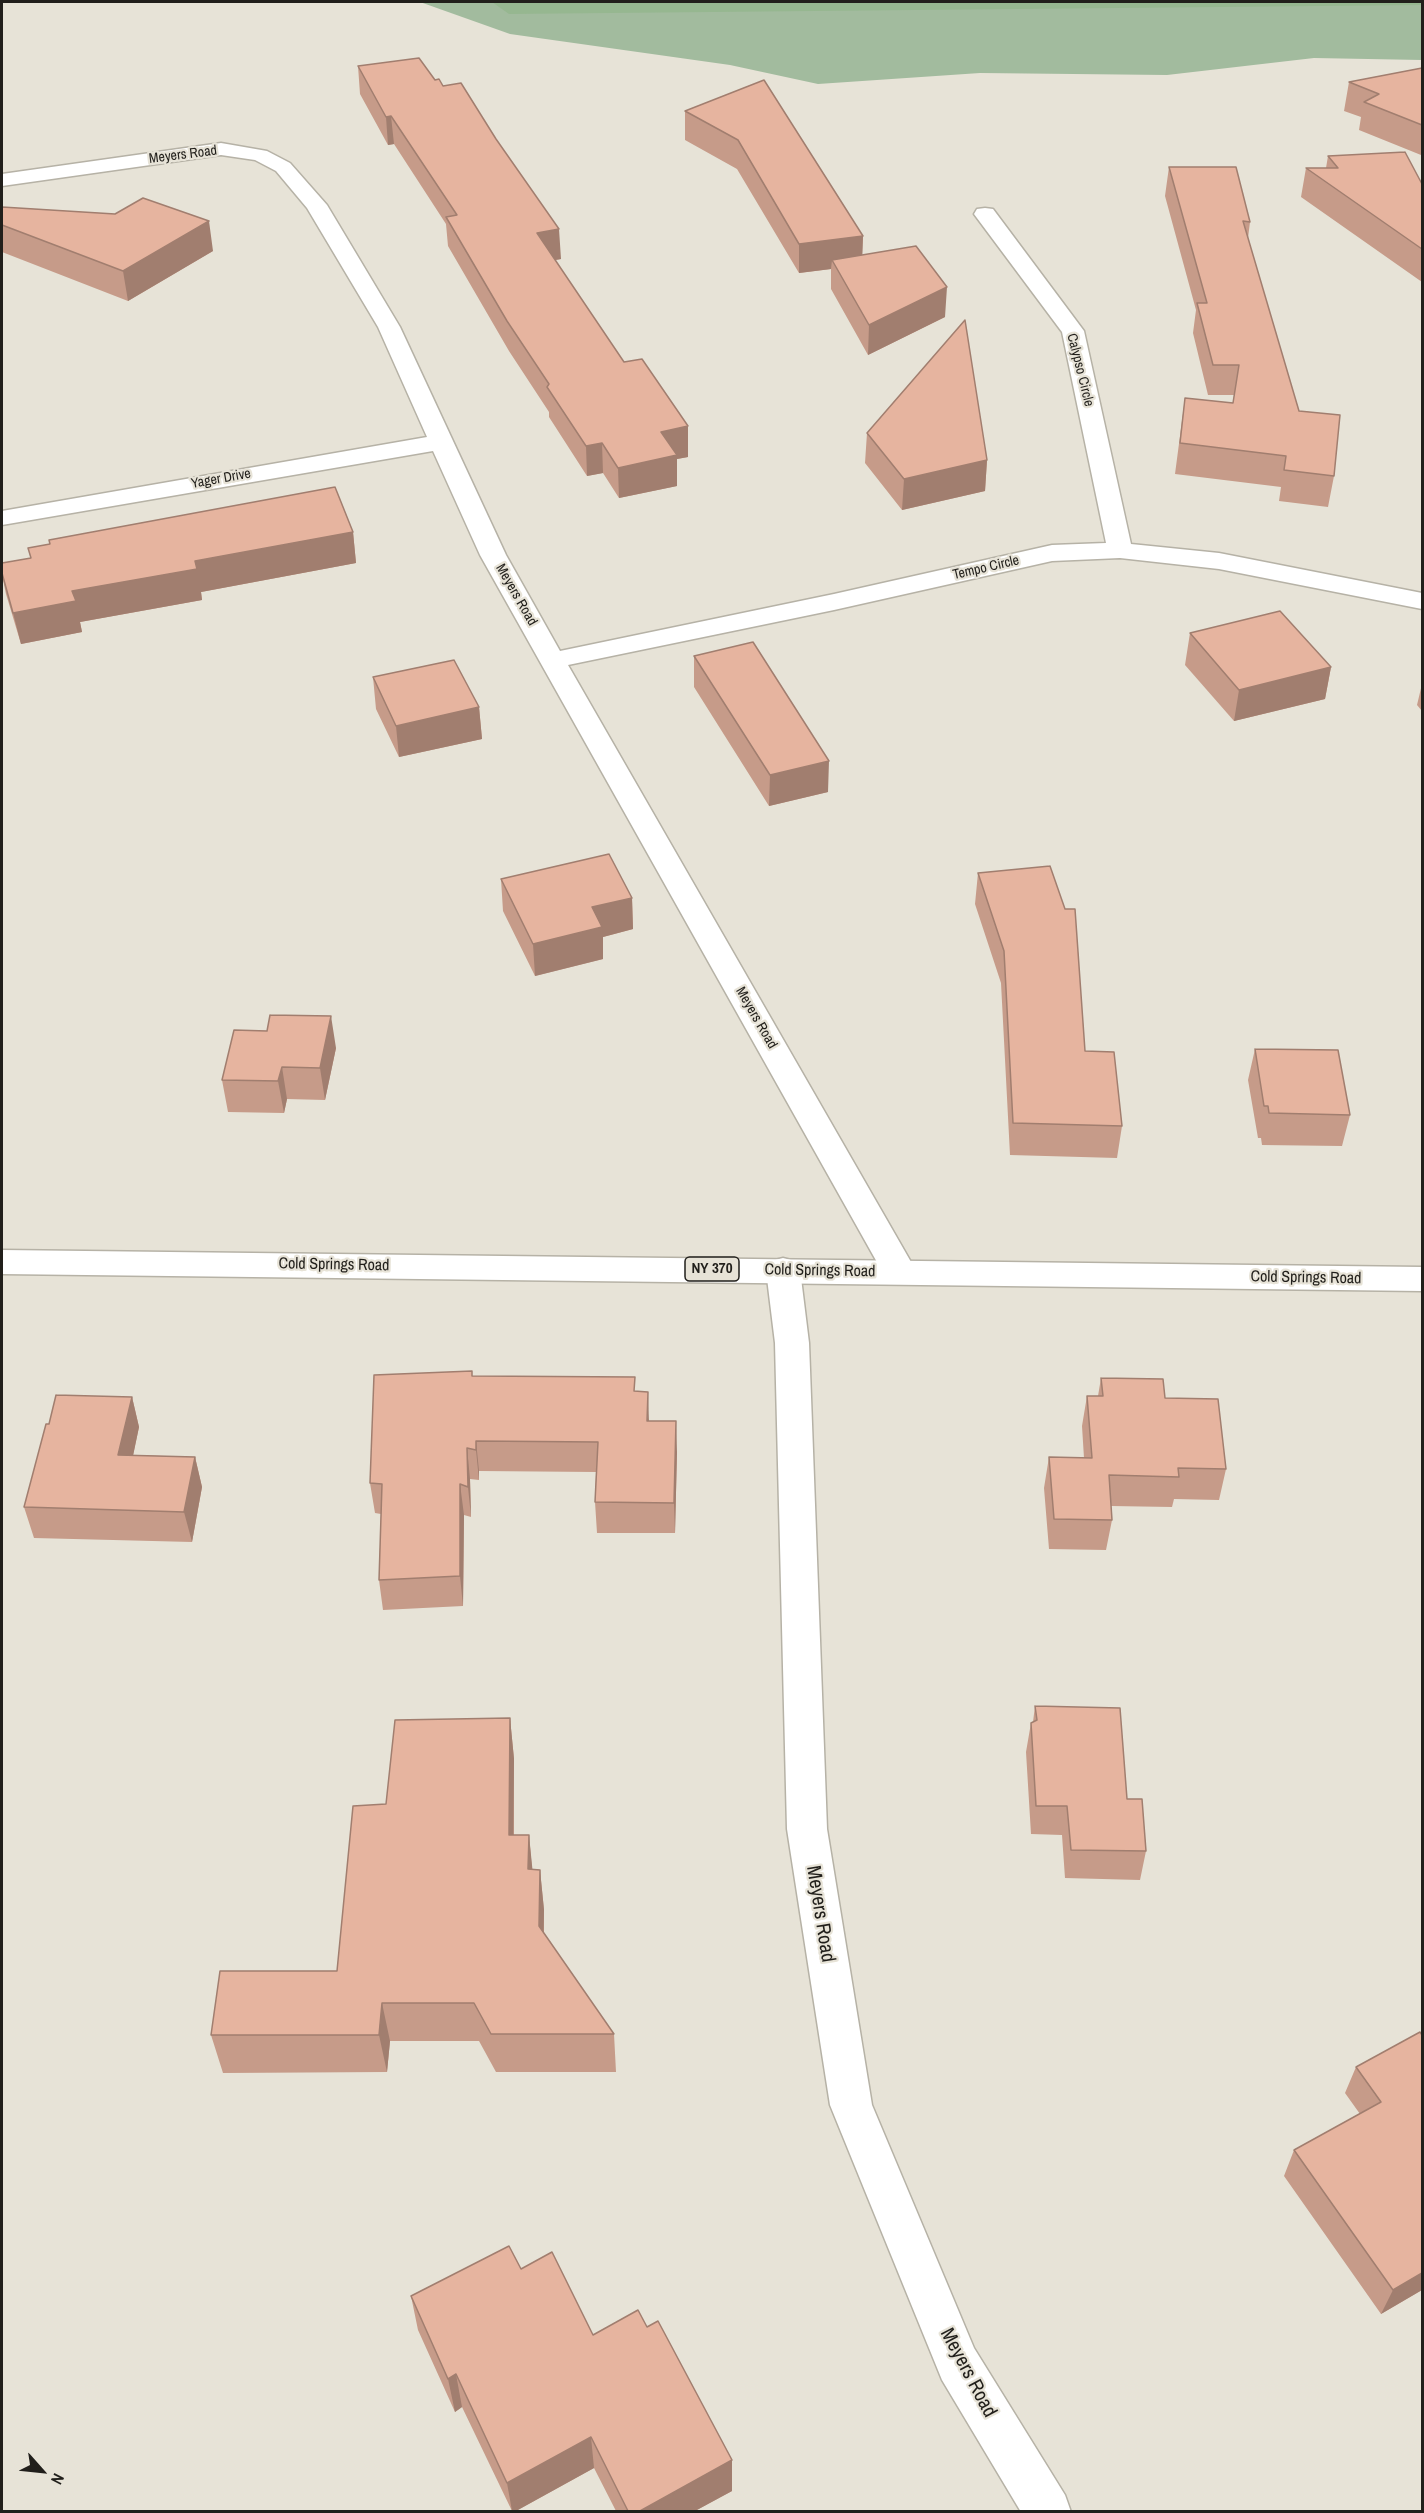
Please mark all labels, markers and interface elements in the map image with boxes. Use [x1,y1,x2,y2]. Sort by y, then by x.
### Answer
street label: Meyers Road [148,143,218,167]
street label: Calypso Circle [1063,332,1097,408]
street label: Yager Drive [190,465,252,493]
street label: Tempo Circle [951,552,1021,584]
street label: Meyers Road [492,561,540,629]
street label: Meyers Road [732,984,780,1052]
street label: Cold Springs Road [278,1254,390,1276]
road number: NY 370 [685,1257,739,1281]
street label: Cold Springs Road [764,1260,876,1282]
street label: Cold Springs Road [1250,1267,1362,1289]
street label: Meyers Road [801,1864,839,1964]
street label: Meyers Road [935,2324,1001,2422]
north arrow [12,2441,72,2501]
text: N [46,2470,70,2488]

